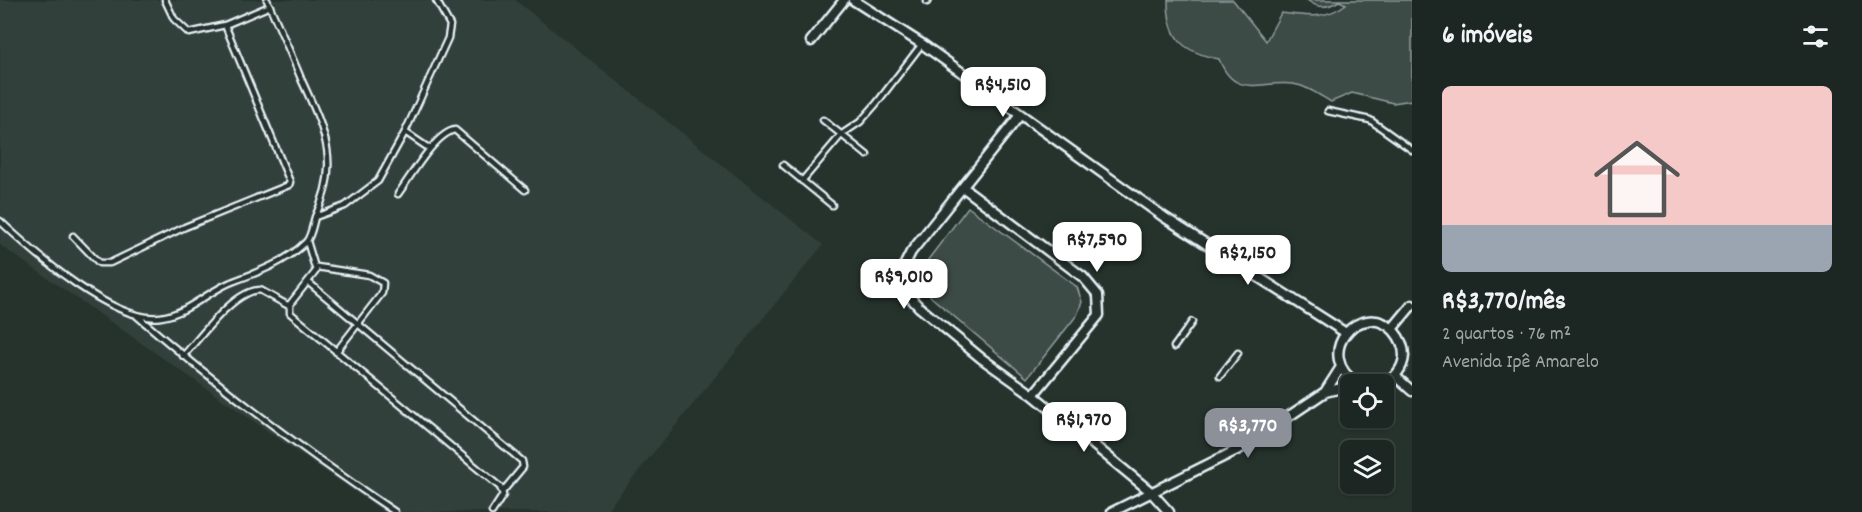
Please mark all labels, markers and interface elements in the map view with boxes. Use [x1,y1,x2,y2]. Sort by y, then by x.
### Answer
text: 6 imóveis [1442,18,1533,55]
icon: filters [1799,20,1832,53]
pin: R$4,510 [948,67,1058,118]
text: R$4,510 [975,72,1031,100]
icon: home [1583,125,1691,233]
pin: R$7,590 [1042,222,1152,273]
text: R$7,590 [1067,227,1127,255]
pin: R$2,150 [1193,235,1303,286]
text: R$2,150 [1220,240,1276,268]
pin: R$9,010 [849,259,959,310]
text: R$9,010 [874,264,934,292]
text: R$3,770/mês [1442,284,1566,321]
text: 2 quartos · 76 m² [1442,321,1571,349]
text: Avenida Ipê Amarelo [1442,349,1599,377]
map controls [1340,374,1394,494]
button: locate [1340,374,1394,428]
pin: R$1,970 [1029,402,1139,453]
text: R$1,970 [1056,407,1112,435]
pin: R$3,770 [1193,408,1303,459]
text: R$3,770 [1219,413,1277,441]
button: layers [1340,440,1394,494]

